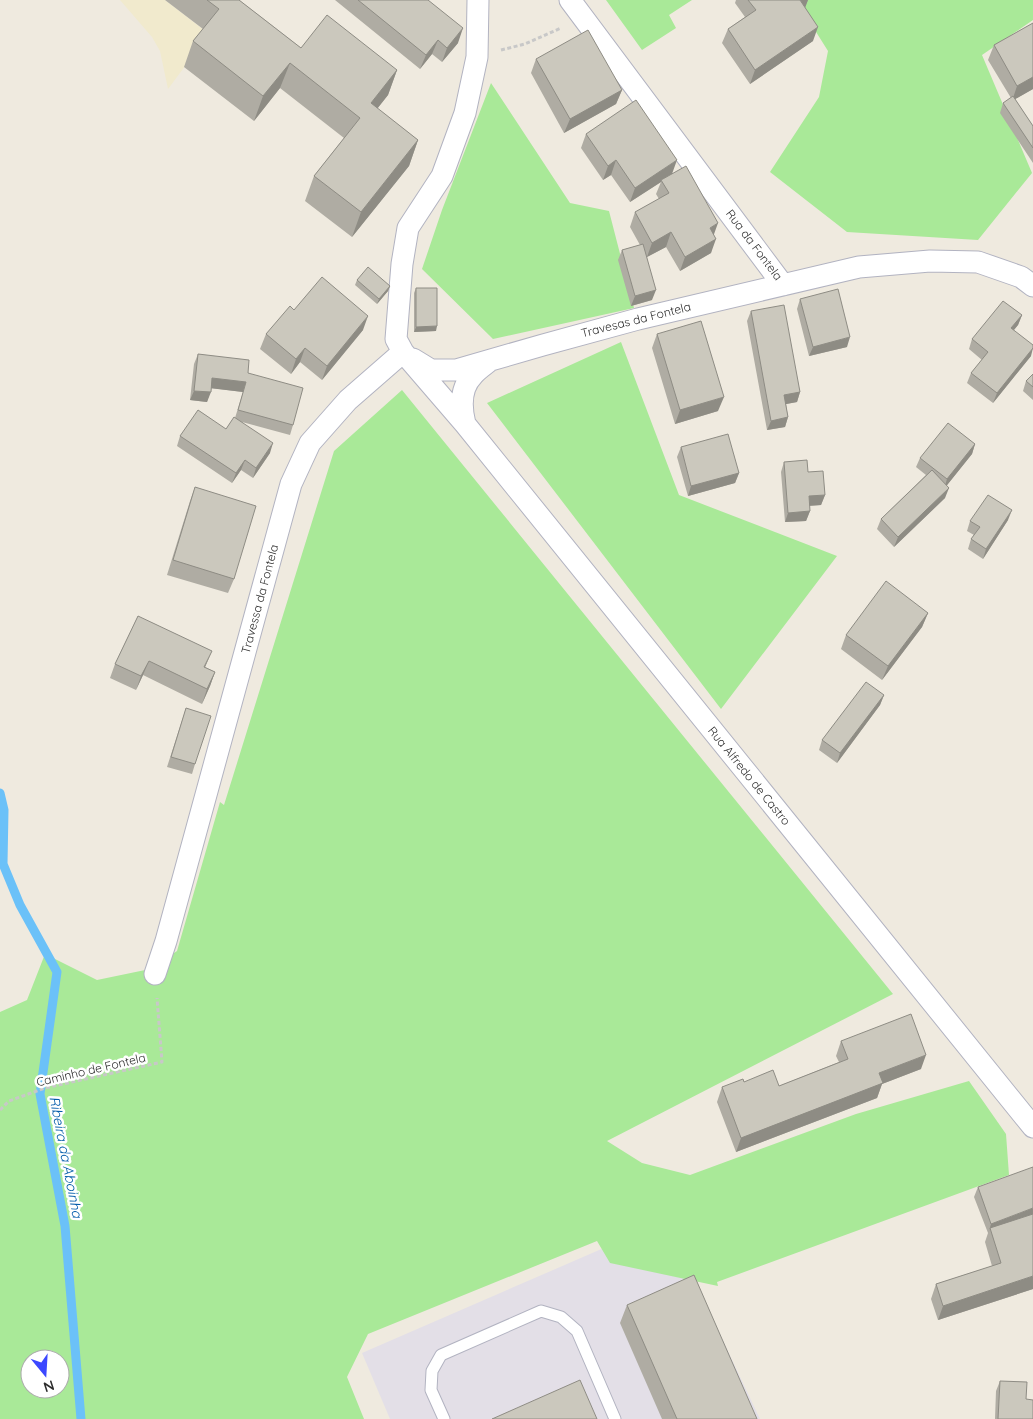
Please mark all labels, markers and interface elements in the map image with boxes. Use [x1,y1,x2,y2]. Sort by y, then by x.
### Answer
street label: Rua da Fontela [723,206,786,283]
street label: Travesas da Fontela [579,299,692,340]
street label: Travessa da Fontela [238,543,281,655]
street label: Rua Alfredo de Castro [705,723,794,828]
street label: Caminho de Fontela [35,1050,147,1089]
water label: Ribeira da Aboinha [45,1095,87,1221]
north arrow [20,1349,70,1399]
text: N [41,1376,57,1397]

